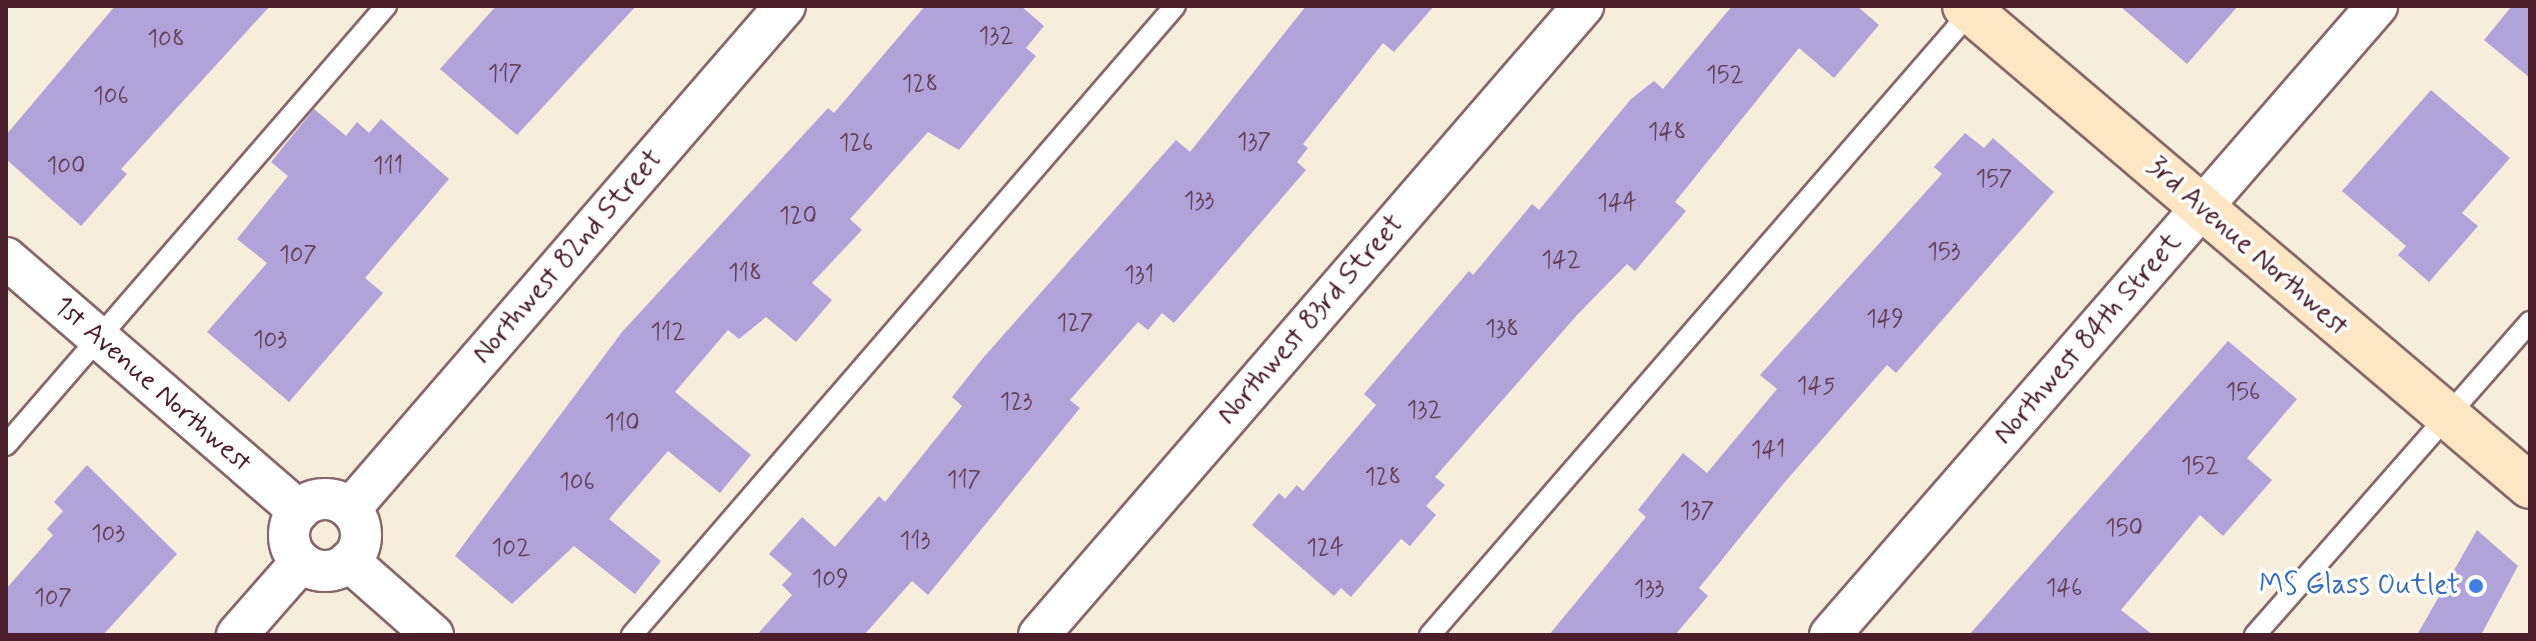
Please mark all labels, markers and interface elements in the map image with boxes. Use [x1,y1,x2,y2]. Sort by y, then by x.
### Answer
house number: 132 [978,23,1014,51]
house number: 108 [147,26,185,54]
house number: 117 [488,61,522,89]
house number: 152 [1706,62,1744,90]
house number: 128 [902,71,938,99]
house number: 106 [93,83,129,111]
house number: 148 [1648,119,1686,147]
house number: 137 [1237,129,1271,157]
house number: 126 [839,130,873,158]
street label: Northwest 82nd Street [466,144,670,370]
street label: 3rd Avenue Northwest [2139,150,2355,344]
house number: 100 [47,153,85,181]
house number: 111 [373,153,403,181]
house number: 157 [1976,166,2012,194]
house number: 133 [1184,188,1214,216]
house number: 144 [1597,190,1637,218]
house number: 120 [779,203,817,231]
street label: Northwest 83rd Street [1211,209,1411,431]
street label: Northwest 84th Street [1987,226,2189,452]
house number: 153 [1927,239,1961,267]
house number: 107 [279,242,317,270]
house number: 142 [1541,247,1581,275]
house number: 118 [728,260,762,288]
house number: 131 [1124,262,1154,290]
street label: 1st Avenue Northwest [46,290,258,480]
house number: 149 [1866,306,1904,334]
house number: 127 [1057,310,1093,338]
house number: 138 [1485,316,1519,344]
house number: 112 [650,319,686,347]
house number: 103 [253,327,287,355]
house number: 145 [1797,373,1835,401]
house number: 156 [2226,379,2260,407]
house number: 123 [999,389,1033,417]
house number: 132 [1406,397,1442,425]
house number: 110 [604,410,640,438]
house number: 141 [1751,437,1785,465]
house number: 152 [2181,453,2219,481]
house number: 128 [1365,464,1401,492]
house number: 117 [947,467,981,495]
house number: 106 [559,469,595,497]
house number: 137 [1680,498,1714,526]
house number: 150 [2105,515,2143,543]
house number: 103 [91,521,125,549]
house number: 113 [900,528,930,556]
house number: 102 [492,535,530,563]
house number: 124 [1306,535,1344,563]
house number: 109 [811,566,849,594]
place label: MS Glass Outlet [2268,569,2460,603]
house number: 146 [2046,575,2082,603]
house number: 133 [1634,576,1664,604]
marker: MS Glass Outlet [2467,577,2485,595]
house number: 107 [34,585,72,613]

